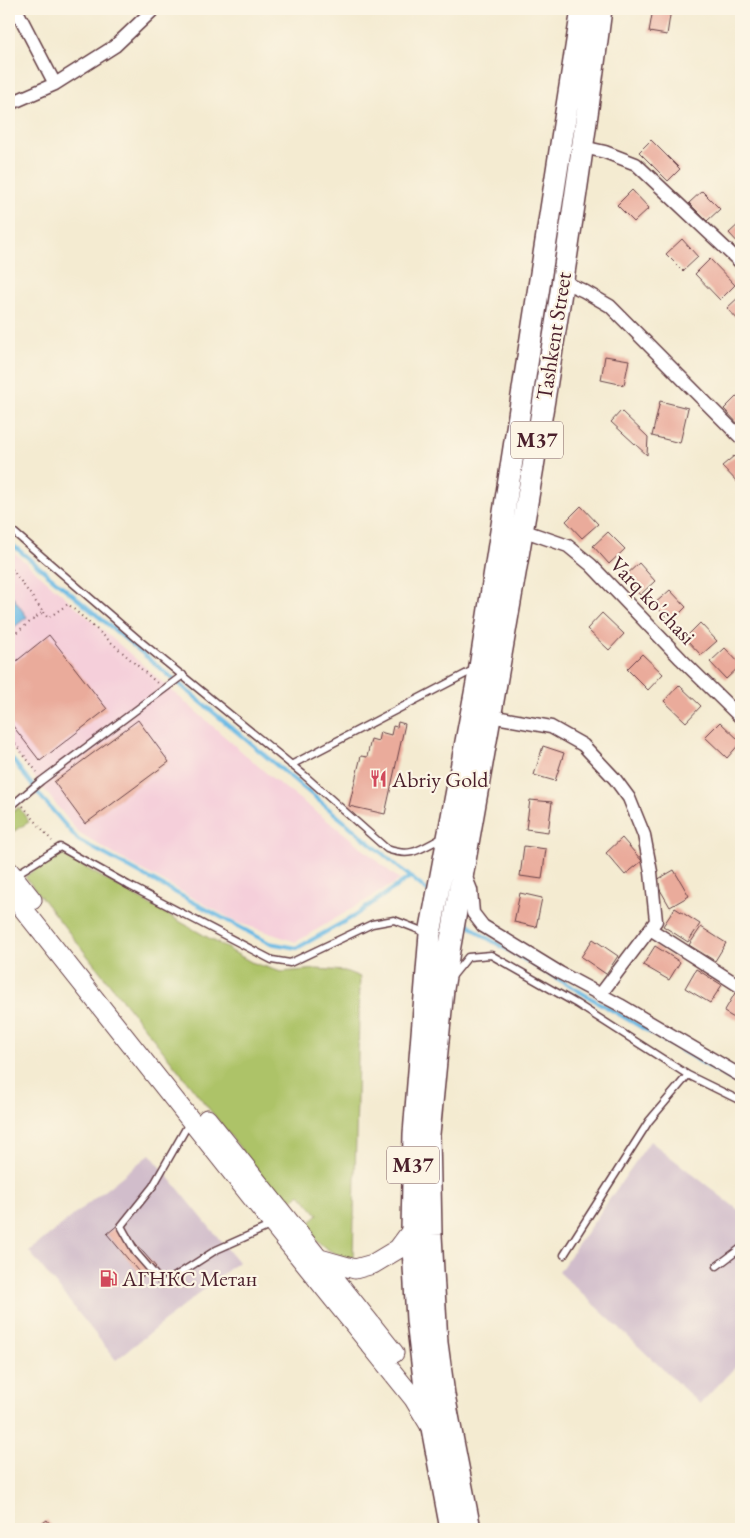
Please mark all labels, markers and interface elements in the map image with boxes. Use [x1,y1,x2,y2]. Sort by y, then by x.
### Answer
street label: Tashkent Street [529,270,578,402]
road number: M37 [511,422,563,458]
street label: Varq ko'chasi [603,550,702,651]
place label: Abriy Gold [391,765,489,794]
restaurant icon: Abriy Gold [368,769,388,789]
road number: M37 [387,1146,439,1184]
place label: АГНКС Метан [121,1264,257,1293]
fuel station icon: АГНКС Метан [98,1268,118,1288]

